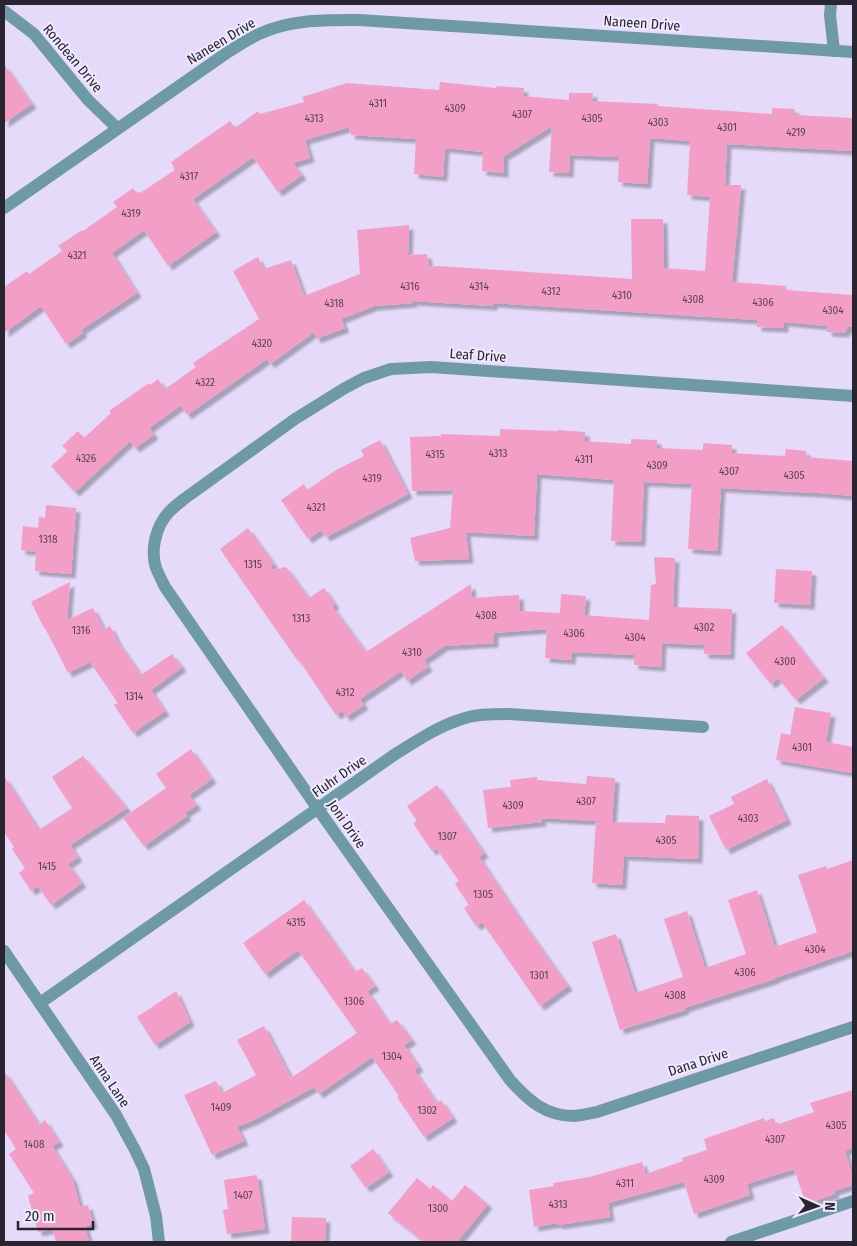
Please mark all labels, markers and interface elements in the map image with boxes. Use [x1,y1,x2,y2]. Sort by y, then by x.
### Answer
street label: Naneen Drive [603,12,681,35]
street label: Naneen Drive [184,14,259,69]
street label: Rondean Drive [39,21,106,96]
house number: 4311 [369,97,387,110]
house number: 4309 [444,102,466,115]
house number: 4307 [512,108,533,121]
house number: 4313 [304,112,324,125]
house number: 4305 [582,112,602,125]
house number: 4303 [648,116,668,129]
house number: 4301 [717,121,737,134]
house number: 4219 [786,126,806,139]
house number: 4317 [180,170,199,183]
house number: 4319 [121,207,141,220]
house number: 4321 [68,249,86,262]
house number: 4316 [400,280,420,293]
house number: 4314 [469,280,489,293]
house number: 4312 [541,285,561,298]
house number: 4310 [612,289,632,302]
house number: 4308 [682,293,704,306]
house number: 4306 [752,296,774,309]
house number: 4318 [324,297,344,310]
house number: 4304 [822,304,844,317]
house number: 4320 [252,337,273,350]
street label: Leaf Drive [449,345,507,366]
house number: 4322 [195,376,215,389]
house number: 4313 [488,447,508,460]
house number: 4315 [425,448,445,461]
house number: 4326 [76,452,97,465]
house number: 4311 [575,453,593,466]
house number: 4309 [646,459,668,472]
house number: 4307 [719,465,740,478]
house number: 4305 [784,469,804,482]
house number: 4319 [362,472,382,485]
house number: 4321 [307,501,325,514]
house number: 1318 [39,533,58,546]
house number: 1315 [244,558,262,571]
house number: 4308 [475,609,497,622]
house number: 1313 [292,612,310,625]
house number: 4302 [694,621,714,634]
house number: 1316 [72,624,91,637]
house number: 4306 [563,627,585,640]
house number: 4304 [624,631,646,644]
house number: 4310 [402,646,422,659]
house number: 4300 [774,655,796,668]
house number: 4312 [335,686,355,699]
house number: 1314 [125,690,144,703]
house number: 4301 [792,741,812,754]
street label: Fluhr Drive [309,752,370,801]
house number: 4307 [576,795,597,808]
street label: Joni Drive [324,797,369,852]
house number: 4309 [502,799,524,812]
house number: 4303 [738,812,758,825]
house number: 1307 [437,830,457,843]
house number: 4305 [656,834,676,847]
house number: 1415 [38,860,56,873]
house number: 1305 [473,888,493,901]
house number: 4315 [286,916,306,929]
house number: 4304 [804,943,826,956]
house number: 4306 [734,966,756,979]
house number: 1301 [530,969,549,982]
house number: 4308 [664,989,686,1002]
house number: 1306 [344,995,365,1008]
street label: Dana Drive [666,1045,730,1080]
house number: 1304 [382,1050,403,1063]
street label: Anna Lane [86,1052,133,1111]
house number: 1409 [211,1101,231,1114]
house number: 1302 [417,1104,437,1117]
house number: 4305 [826,1119,846,1132]
house number: 4307 [765,1133,786,1146]
house number: 1408 [24,1138,45,1151]
house number: 4309 [703,1173,725,1186]
house number: 4311 [616,1177,634,1190]
north arrow [792,1181,842,1231]
house number: 1407 [233,1189,253,1202]
scale bar [18,1198,92,1230]
house number: 4313 [548,1198,568,1211]
house number: 1300 [428,1202,449,1215]
text: N [821,1202,838,1211]
text: 20 m [25,1207,55,1225]

